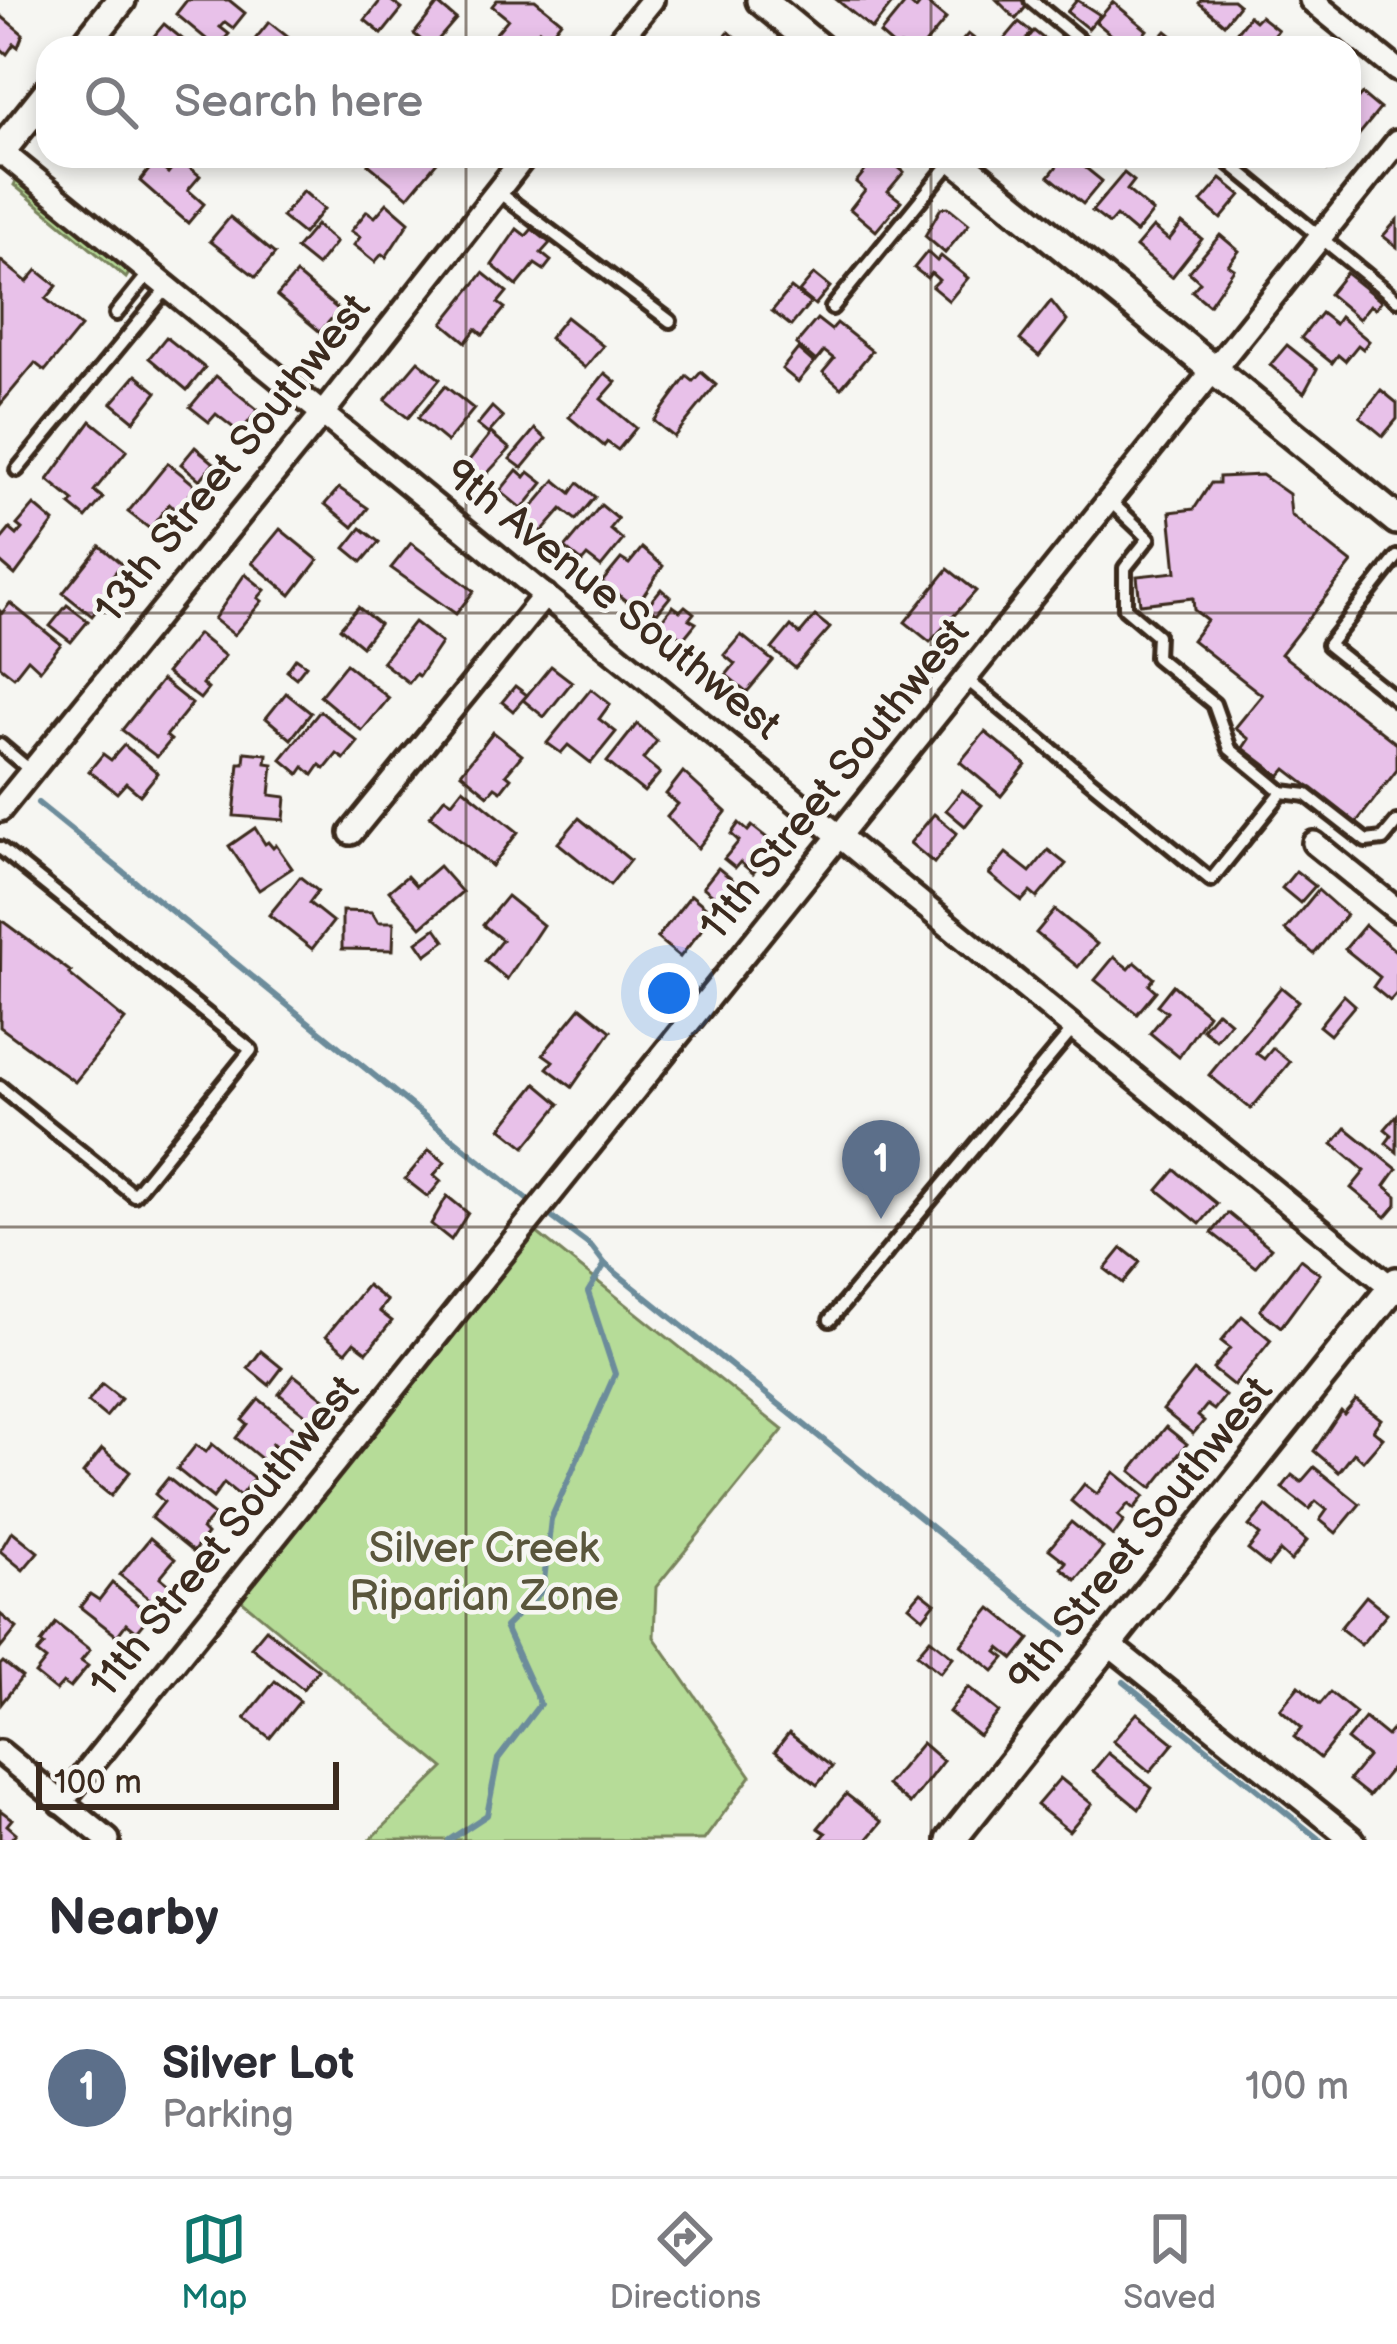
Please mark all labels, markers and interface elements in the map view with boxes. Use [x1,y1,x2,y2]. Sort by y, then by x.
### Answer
search box [36,36,1361,168]
icon: search [78,69,144,135]
text: Search here [174,75,423,130]
street label: 13th Street Southwest [84,284,382,634]
street label: 9th Avenue Southwest [434,449,790,751]
street label: 11th Street Southwest [689,609,981,951]
your location [639,963,699,1023]
pin: 1 [842,1120,920,1219]
street label: 11th Street Southwest [79,1366,371,1708]
street label: 9th Street Southwest [998,1367,1284,1703]
park label: Silver Creek Riparian Zone [349,1524,619,1623]
scale bar [36,1756,339,1809]
text: 100 m [54,1763,142,1803]
text: Nearby [48,1888,219,1949]
text: Silver Lot [162,2037,354,2092]
text: 1 [79,2064,95,2111]
text: 100 m [1245,2064,1349,2111]
text: Parking [162,2092,294,2139]
tab: Map [181,2206,247,2318]
tab: Directions [610,2206,761,2318]
tab: Saved [1123,2206,1216,2318]

